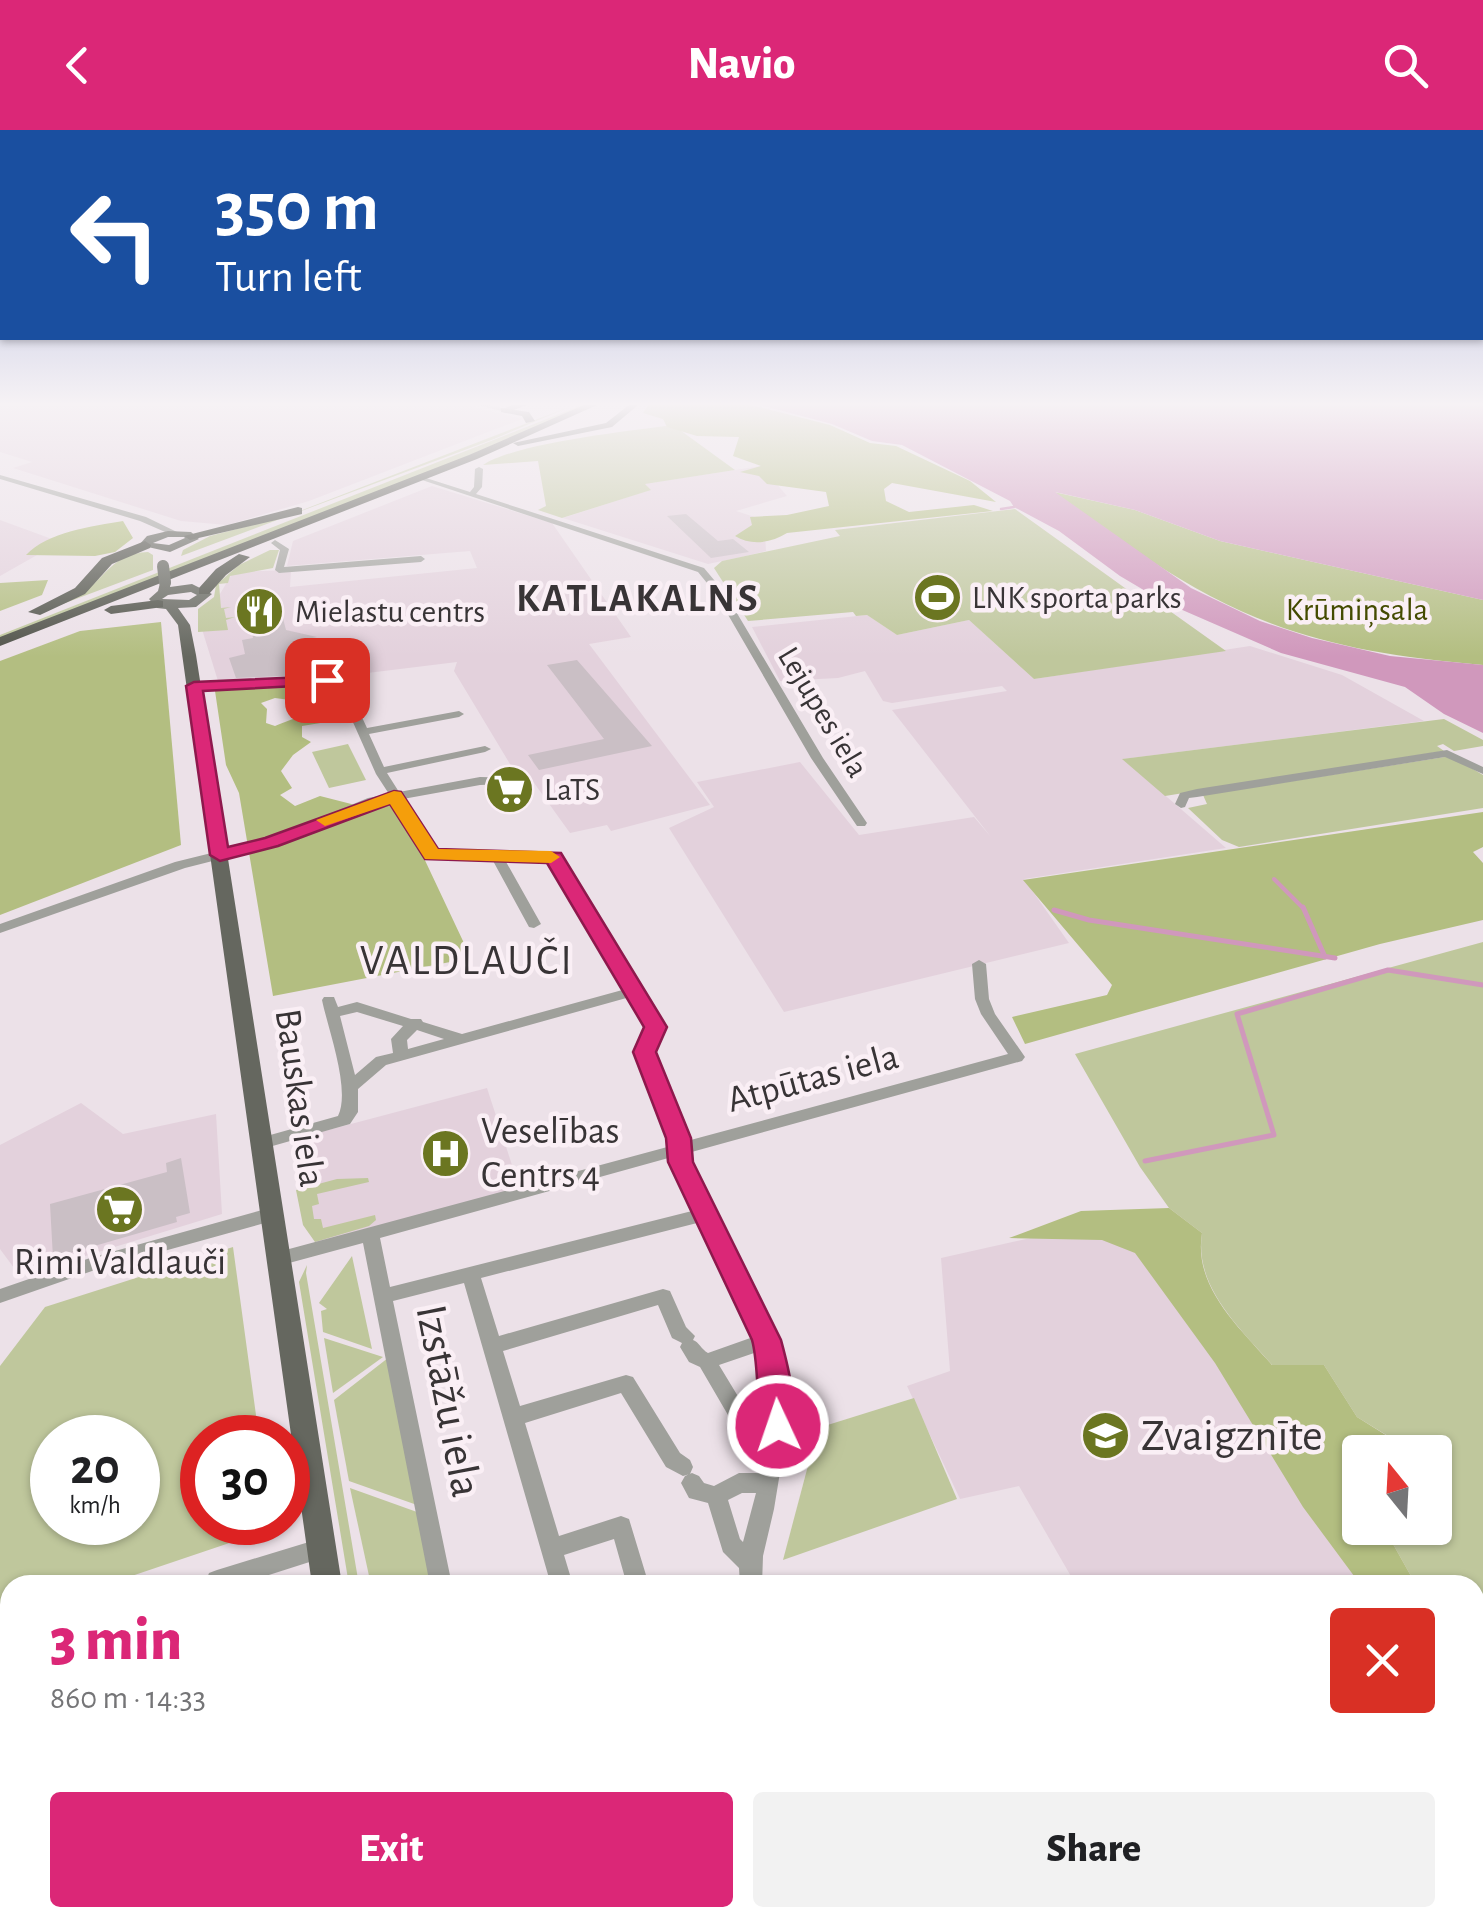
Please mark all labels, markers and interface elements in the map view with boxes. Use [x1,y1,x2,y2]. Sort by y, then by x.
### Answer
icon: back [50,38,105,93]
icon: search [1378,38,1433,93]
text: Navio [688,42,795,87]
icon: left [50,170,180,300]
text: 350 m [215,173,379,243]
text: Turn left [215,255,362,300]
sports icon: LNK sporta parks [911,572,963,624]
district label: KATLAKALNS [516,579,760,619]
place label: LNK sporta parks [972,582,1182,614]
restaurant icon: Mielastu centrs [234,586,286,638]
park label: Krūmiņsala [1286,594,1428,628]
place label: Mielastu centrs [295,596,485,628]
pin [285,638,370,723]
street label: Lejupes iela [772,641,874,783]
icon: arrive [300,653,355,708]
supermarket icon: LaTS [483,764,535,816]
place label: LaTS [544,774,600,806]
district label: VALDLAUČI [360,937,574,982]
street label: Bauskas iela [268,1006,330,1190]
street label: Atpūtas iela [723,1038,903,1120]
place label: Veselības Centrs 4 [481,1113,620,1195]
hospital icon: Veselības Centrs 4 [420,1128,472,1180]
supermarket icon: Rimi Valdlauči [94,1183,146,1235]
place label: Rimi Valdlauči [14,1244,226,1282]
street label: Izstāžu iela [407,1301,489,1501]
position arrow [726,1374,830,1478]
school or university icon: Zvaigznīte [1080,1410,1132,1462]
place label: Zvaigznīte [1141,1414,1323,1459]
speed limit sign: 30 [180,1415,310,1545]
north arrow [1342,1435,1452,1545]
map controls [1342,1435,1452,1545]
text: 20 [70,1443,120,1493]
text: km/h [69,1493,121,1518]
button: close [1330,1608,1435,1713]
text: 3 min [50,1611,182,1671]
text: 860 m · 14:33 [50,1682,206,1714]
button: Exit [50,1792,733,1907]
button: Share [753,1792,1435,1907]

